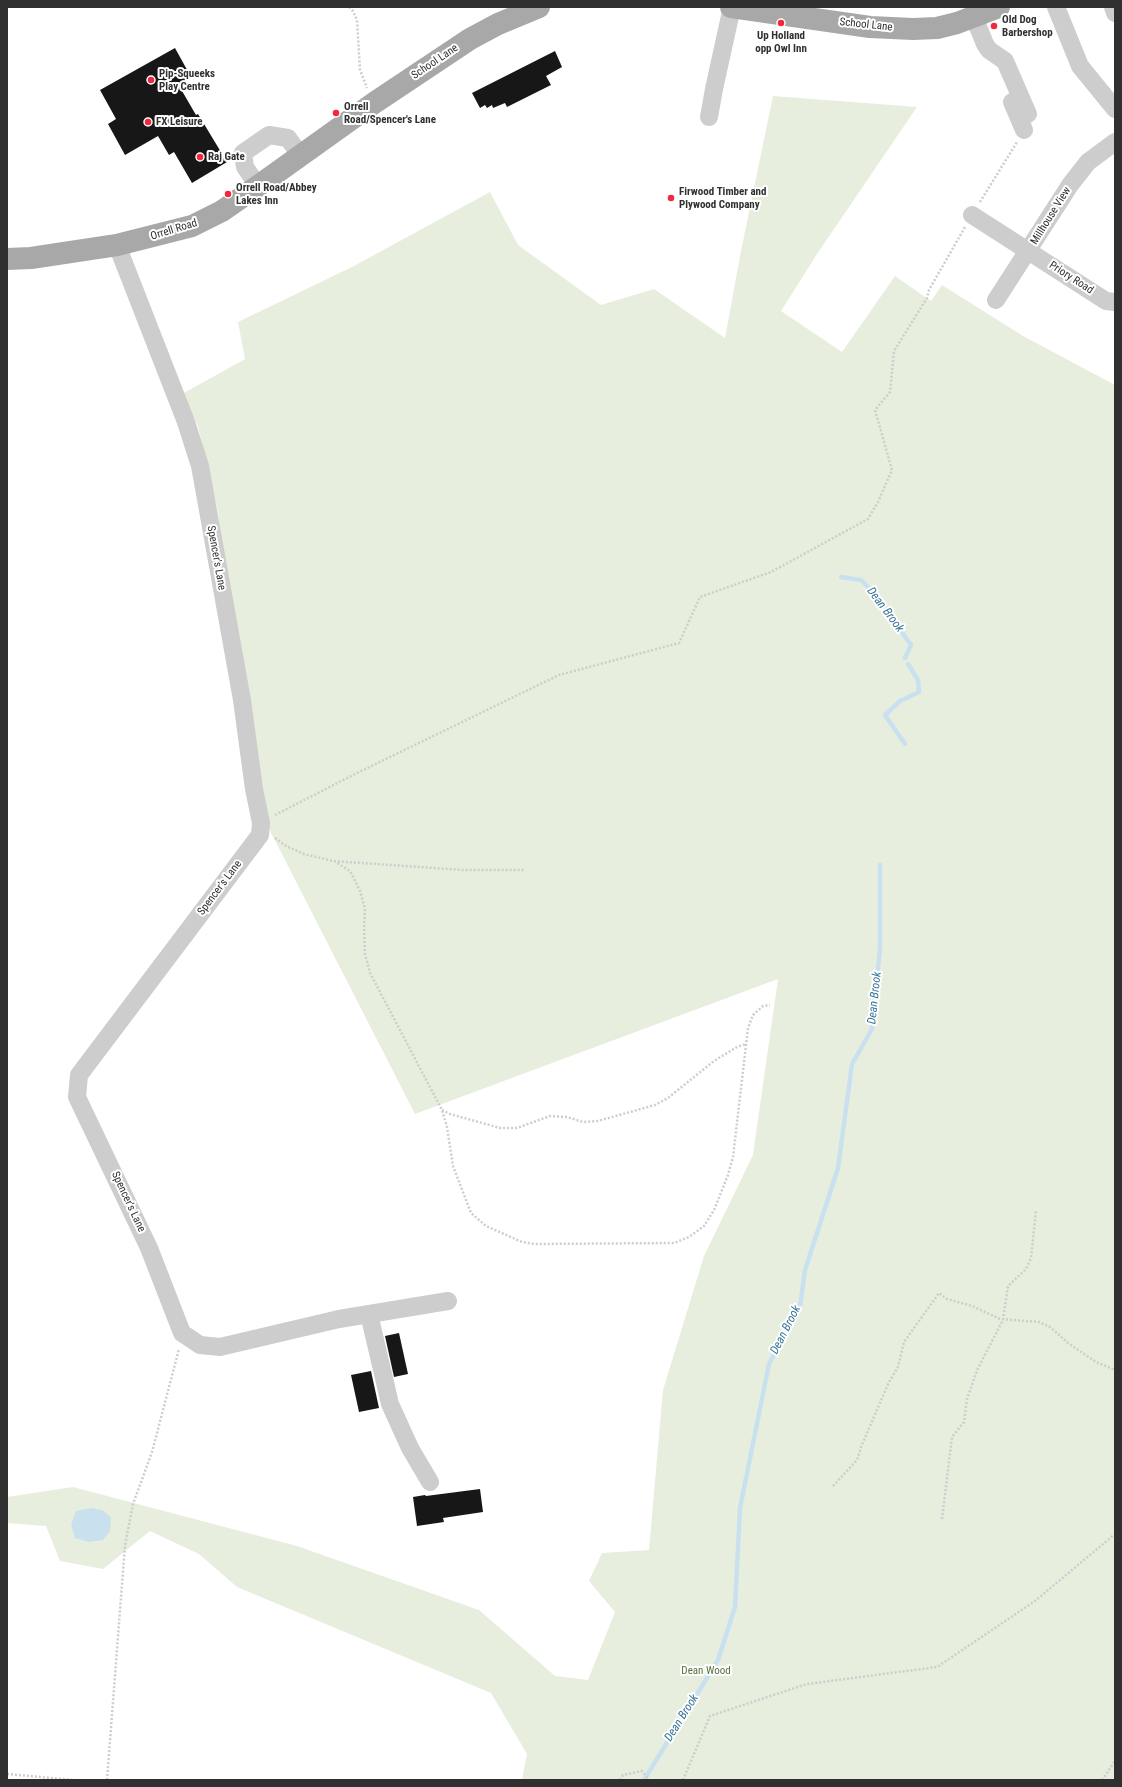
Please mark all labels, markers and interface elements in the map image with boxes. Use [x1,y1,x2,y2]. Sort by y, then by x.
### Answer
place label: Old Dog Barbershop [1002,13,1053,39]
street label: School Lane [839,16,893,34]
marker: Up Holland opp Owl Inn [776,18,786,28]
marker: Old Dog Barbershop [989,21,999,31]
place label: Up Holland opp Owl Inn [755,29,807,55]
street label: School Lane [409,42,461,82]
place label: Pip-Squeeks Play Centre [159,67,215,93]
marker: Pip-Squeeks Play Centre [146,75,156,85]
place label: Orrell Road/Spencer's Lane [344,100,436,126]
marker: Orrell Road/Spencer's Lane [331,108,341,118]
place label: FX Leisure [156,115,202,129]
marker: FX Leisure [143,117,153,127]
place label: Raj Gate [208,150,245,164]
marker: Raj Gate [195,152,205,162]
place label: Orrell Road/Abbey Lakes Inn [236,181,317,207]
place label: Firwood Timber and Plywood Company [679,185,766,211]
street label: Millhouse View [1028,185,1074,247]
marker: Orrell Road/Abbey Lakes Inn [223,189,233,199]
marker: Firwood Timber and Plywood Company [666,193,676,203]
street label: Orrell Road [149,217,199,243]
street label: Priory Road [1046,259,1096,297]
street label: Spencer's Lane [204,525,228,591]
water label: Dean Brook [863,585,907,635]
street label: Spencer's Lane [195,858,245,918]
water label: Dean Brook [865,971,885,1025]
street label: Spencer's Lane [108,1170,148,1234]
water label: Dean Brook [768,1303,804,1357]
park label: Dean Wood [681,1664,731,1678]
water label: Dean Brook [662,1692,702,1744]

